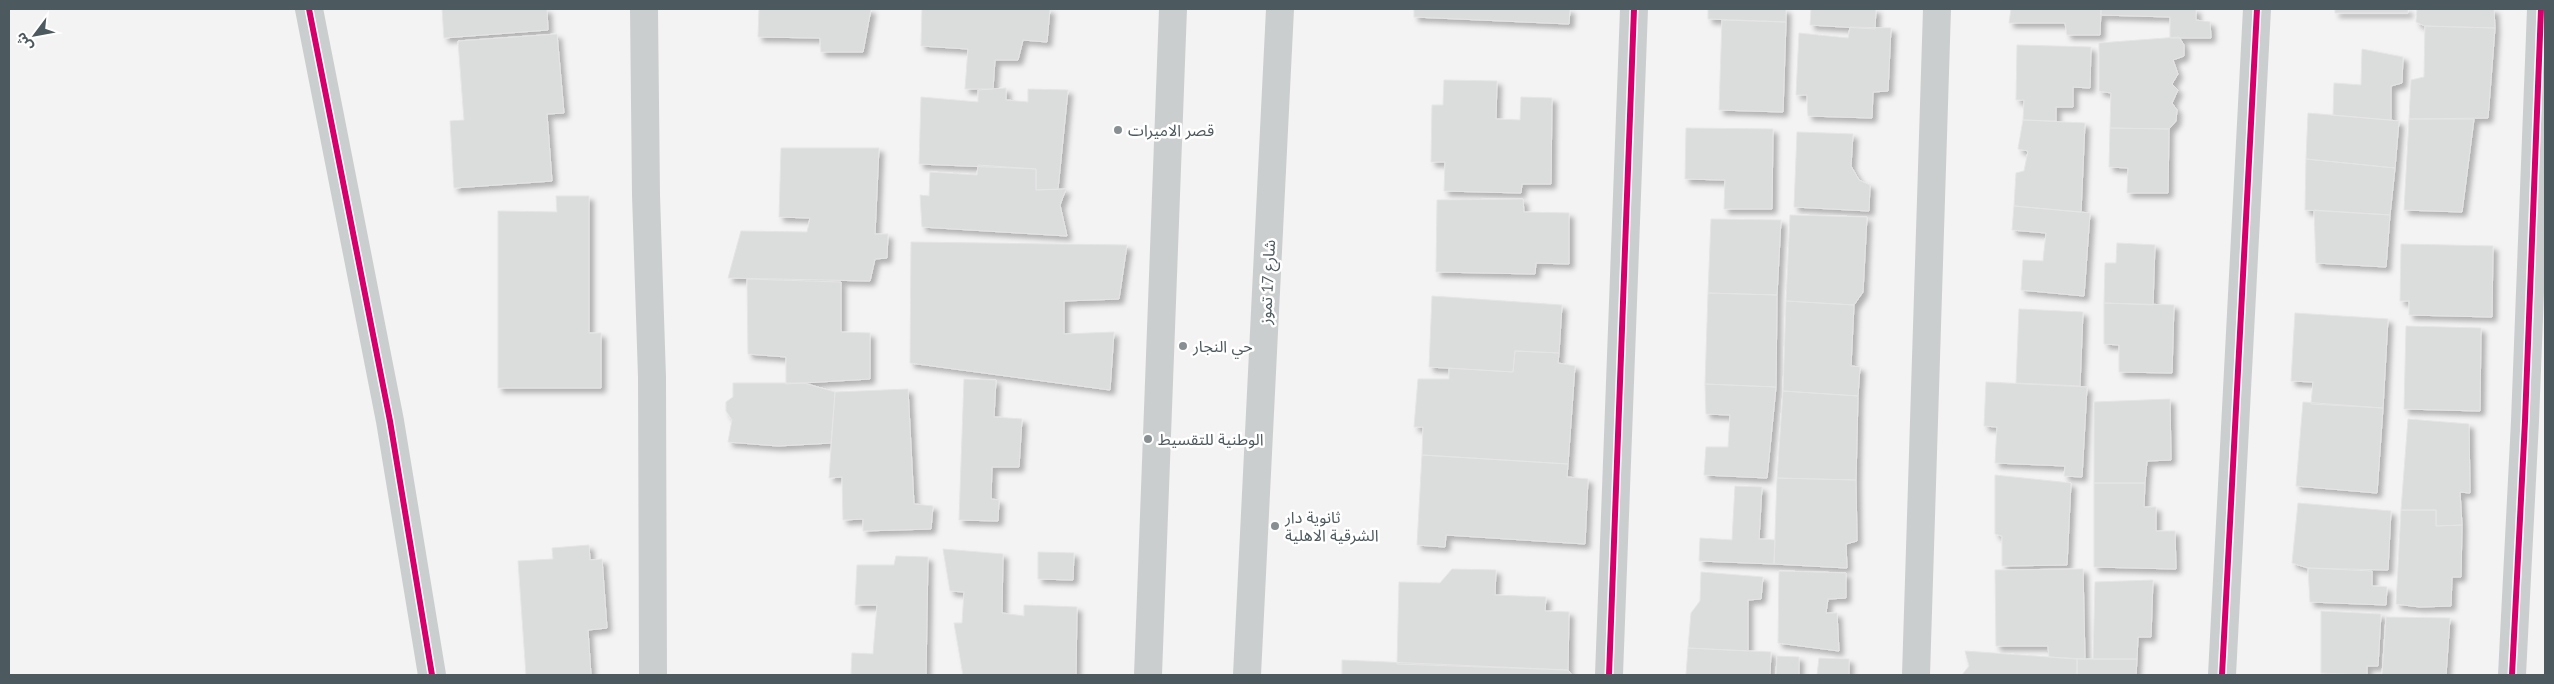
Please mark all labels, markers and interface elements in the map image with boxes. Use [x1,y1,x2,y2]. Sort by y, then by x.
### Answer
north arrow [10,10,60,60]
text: ش [11,29,37,55]
place label: قصر الاميرات [1128,120,1214,140]
marker: قصر الاميرات [1112,124,1124,136]
street label: شارع 17 تموز [1255,239,1282,326]
place label: حي النجار [1192,336,1253,359]
marker: حي النجار [1177,340,1189,352]
place label: الوطنية للتقسيط [1158,429,1264,449]
marker: الوطنية للتقسيط [1142,433,1154,445]
place label: ثانوية دار الشرقية الاهلية [1284,507,1378,545]
marker: ثانوية دار الشرقية الاهلية [1269,520,1281,532]

